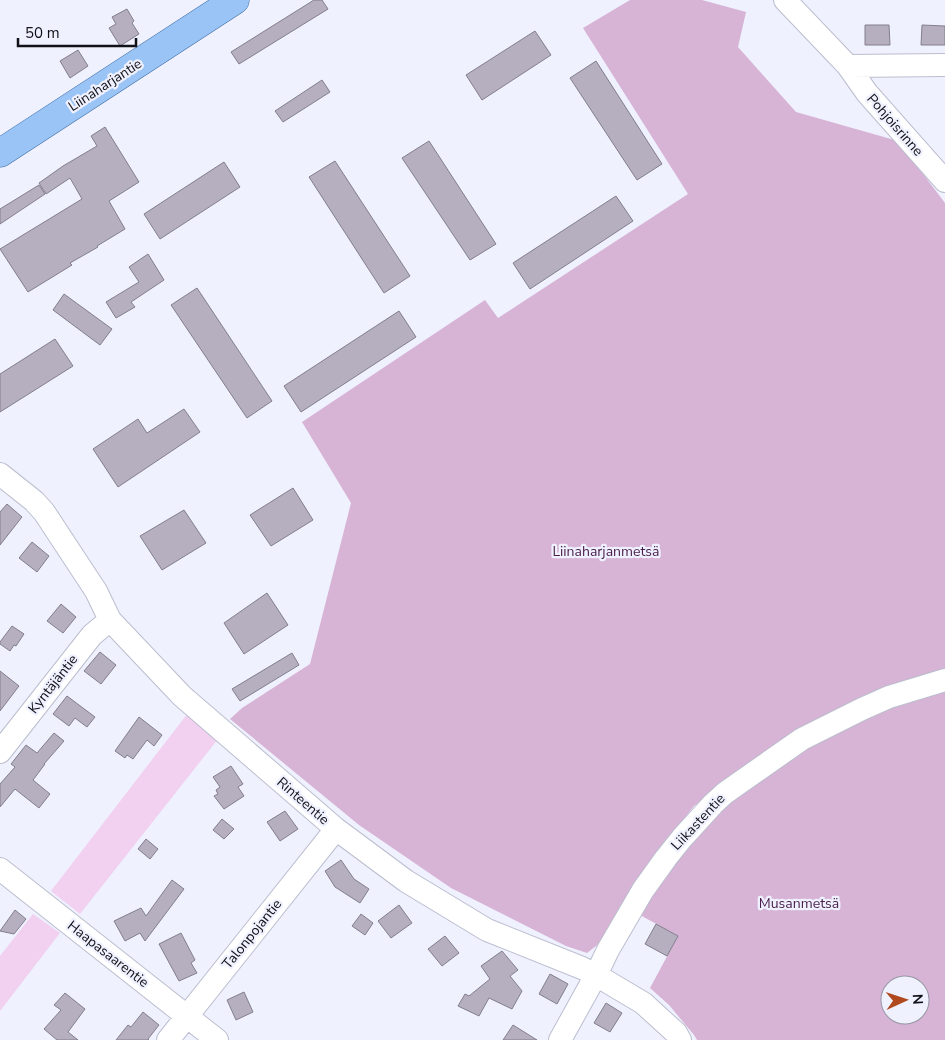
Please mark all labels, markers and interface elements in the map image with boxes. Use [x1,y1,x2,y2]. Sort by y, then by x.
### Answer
scale bar [18,15,135,47]
text: 50 m [25,23,60,43]
street label: Liinaharjantie [65,54,145,116]
street label: Pohjoisrinne [863,90,927,160]
park label: Liinaharjanmetsä [552,542,660,561]
street label: Kyntäjäntie [24,651,82,717]
street label: Rinteentie [273,773,333,829]
street label: Liikastentie [667,790,729,854]
park label: Musanmetsä [759,894,839,913]
street label: Talonpojantie [218,895,286,973]
street label: Haapasaarentie [63,916,153,992]
north arrow [880,975,930,1025]
text: N [908,994,927,1005]

